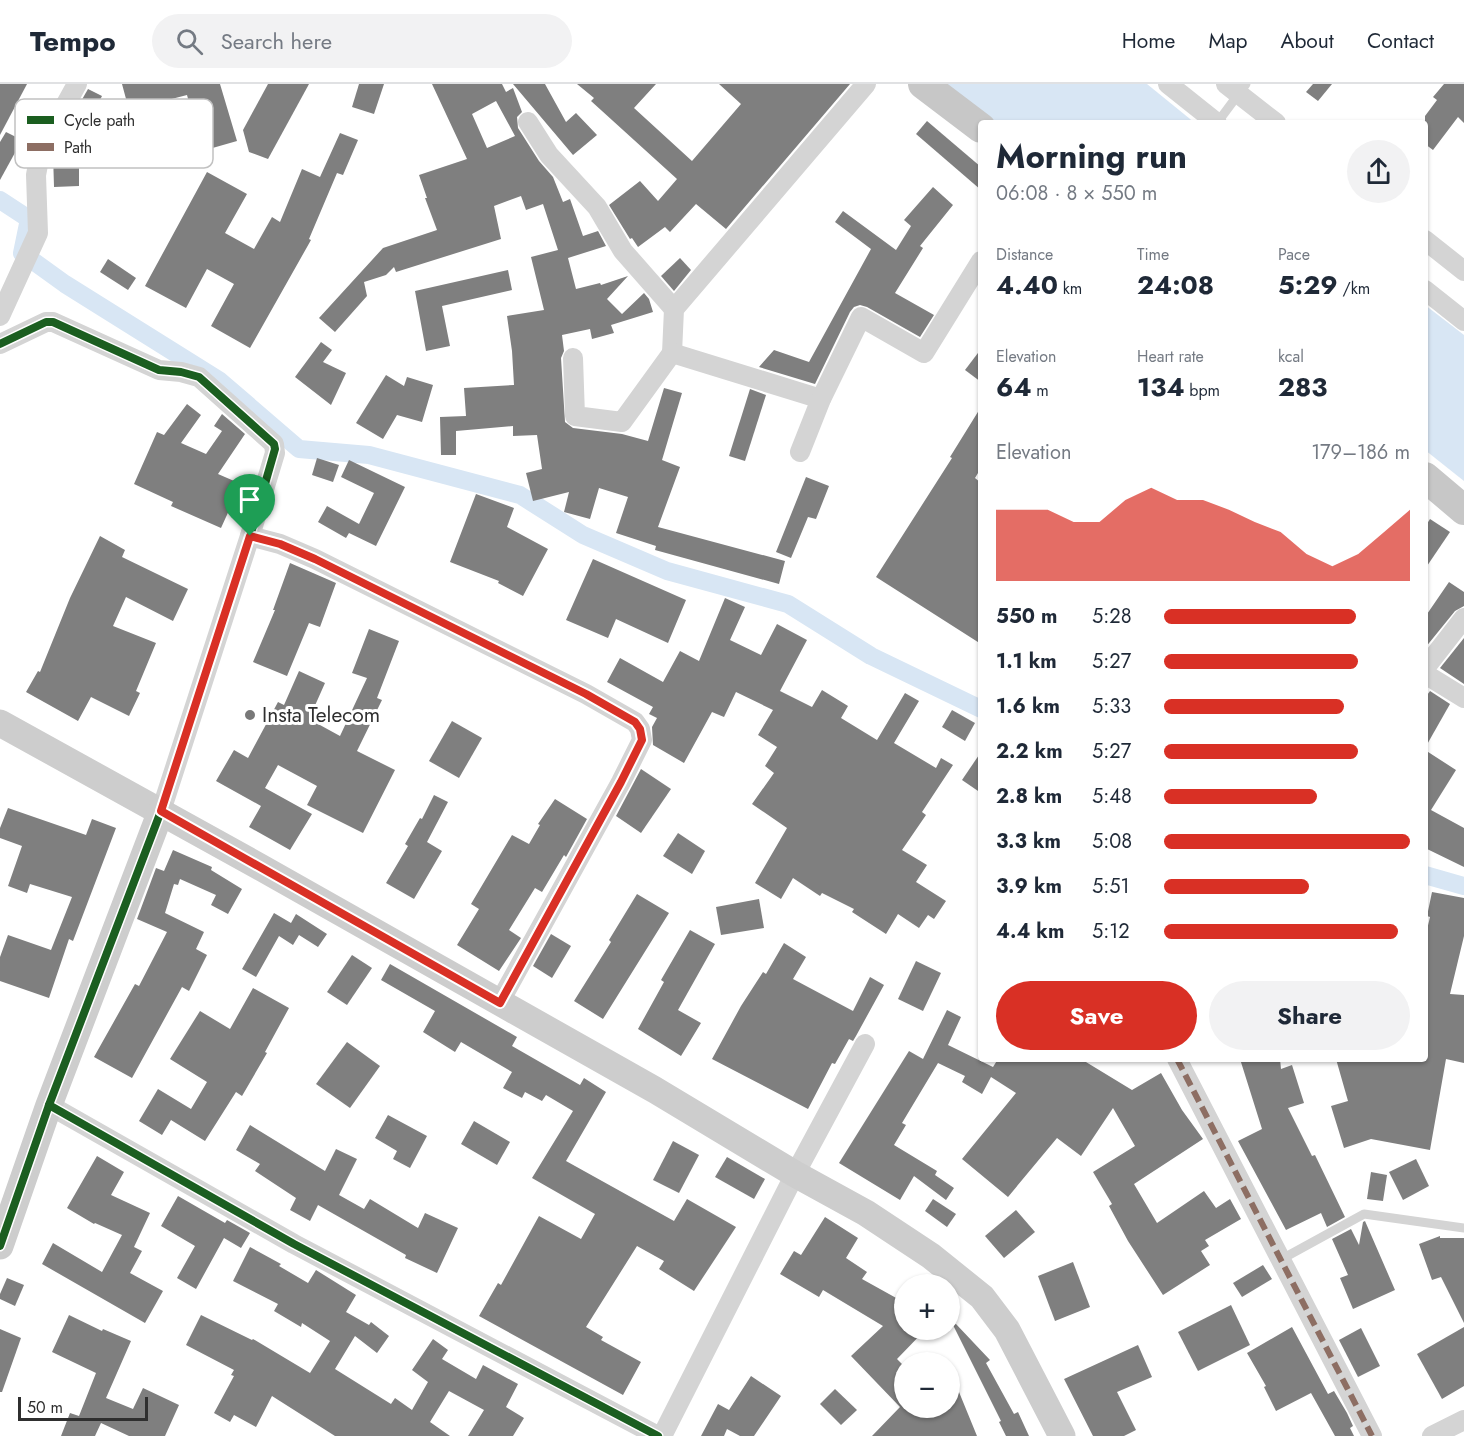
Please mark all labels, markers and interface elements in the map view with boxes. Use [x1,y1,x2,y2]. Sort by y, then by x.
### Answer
search box [152,14,572,68]
text: Tempo [30,21,116,62]
icon: search [173,25,206,58]
text: Search here [221,25,332,57]
text: Home [1122,26,1175,56]
text: Map [1208,26,1248,56]
text: About [1281,26,1334,56]
text: Contact [1367,26,1434,56]
legend [15,99,213,168]
text: Cycle path [64,109,135,132]
text: Morning run [996,133,1187,180]
text: Path [64,136,92,159]
button: share [1347,140,1410,203]
text: 06:08 · 8 × 550 m [996,179,1157,208]
text: Distance [996,243,1053,266]
text: Time [1137,243,1169,266]
text: Pace [1278,243,1310,266]
text: 4.40 [996,266,1058,304]
text: 24:08 [1137,266,1214,304]
text: 5:29 [1278,266,1338,304]
text: km [1058,277,1082,300]
text: /km [1338,277,1370,300]
text: Elevation [996,345,1056,368]
text: Heart rate [1137,345,1204,368]
text: kcal [1278,345,1304,368]
text: 64 [996,368,1032,406]
text: 134 [1137,368,1185,406]
text: 283 [1278,368,1328,406]
text: m [1032,379,1049,402]
text: bpm [1185,379,1220,402]
text: Elevation [996,438,1071,467]
text: 179–186 m [1311,438,1410,467]
pin [224,474,275,536]
icon: arrive [233,483,266,516]
text: 550 m [996,602,1057,631]
text: 5:28 [1092,602,1132,631]
text: 1.1 km [996,647,1057,676]
text: 5:27 [1092,647,1131,676]
text: 1.6 km [996,692,1060,721]
text: 5:33 [1092,692,1131,721]
place label: Insta Telecom [262,700,380,730]
marker: Insta Telecom [243,708,257,722]
text: 2.2 km [996,737,1063,766]
text: 5:27 [1092,737,1131,766]
text: 2.8 km [996,782,1062,811]
text: 5:48 [1092,782,1132,811]
text: 3.3 km [996,827,1061,856]
text: 5:08 [1092,827,1132,856]
text: 3.9 km [996,872,1062,901]
text: 5:51 [1092,872,1130,901]
text: 4.4 km [996,917,1064,946]
text: 5:12 [1092,917,1130,946]
button: Save [996,981,1197,1050]
button: Share [1209,981,1410,1050]
map controls [894,1274,960,1418]
button: + [894,1274,960,1340]
button: − [894,1352,960,1418]
scale bar [18,1394,148,1422]
text: 50 m [27,1396,63,1419]

